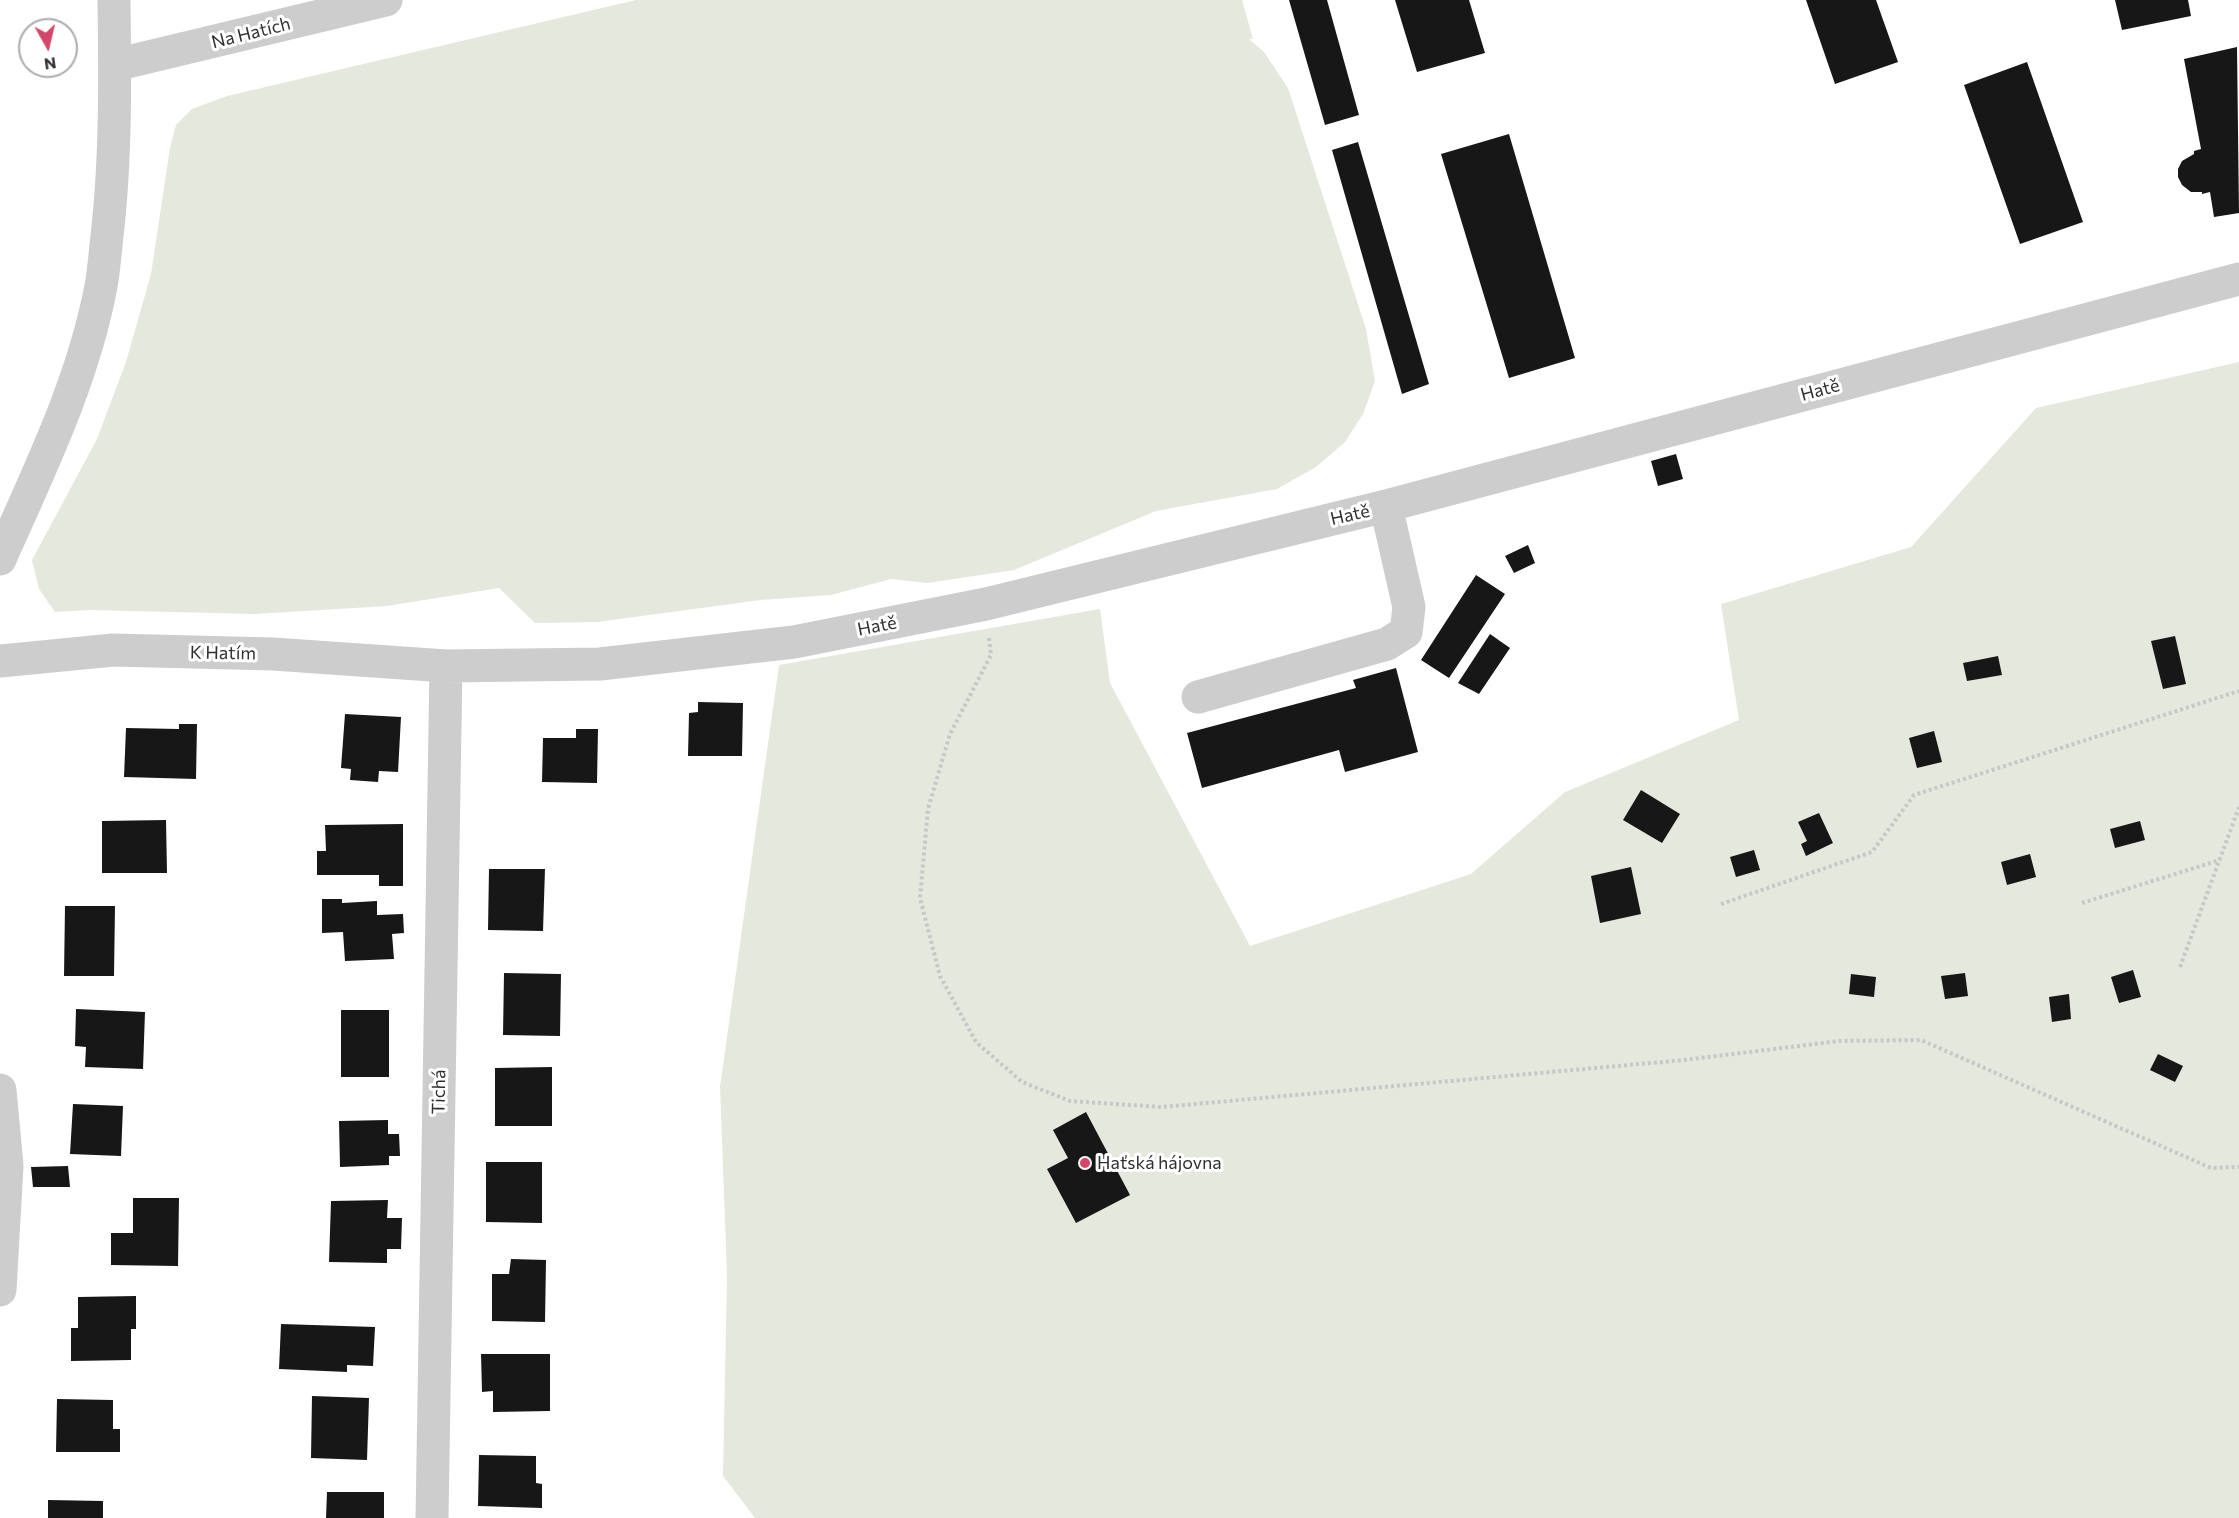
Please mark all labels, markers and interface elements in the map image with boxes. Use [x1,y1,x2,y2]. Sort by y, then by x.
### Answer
street label: Na Hatích [209,13,293,53]
north arrow [18,18,78,78]
text: N [43,54,58,75]
street label: Hatě [1798,374,1842,406]
street label: Hatě [1328,500,1372,530]
street label: Hatě [855,612,899,640]
street label: K Hatím [190,642,256,664]
street label: Tichá [428,1069,450,1115]
place label: Haťská hájovna [1097,1152,1222,1174]
marker: Haťská hájovna [1078,1156,1092,1170]

